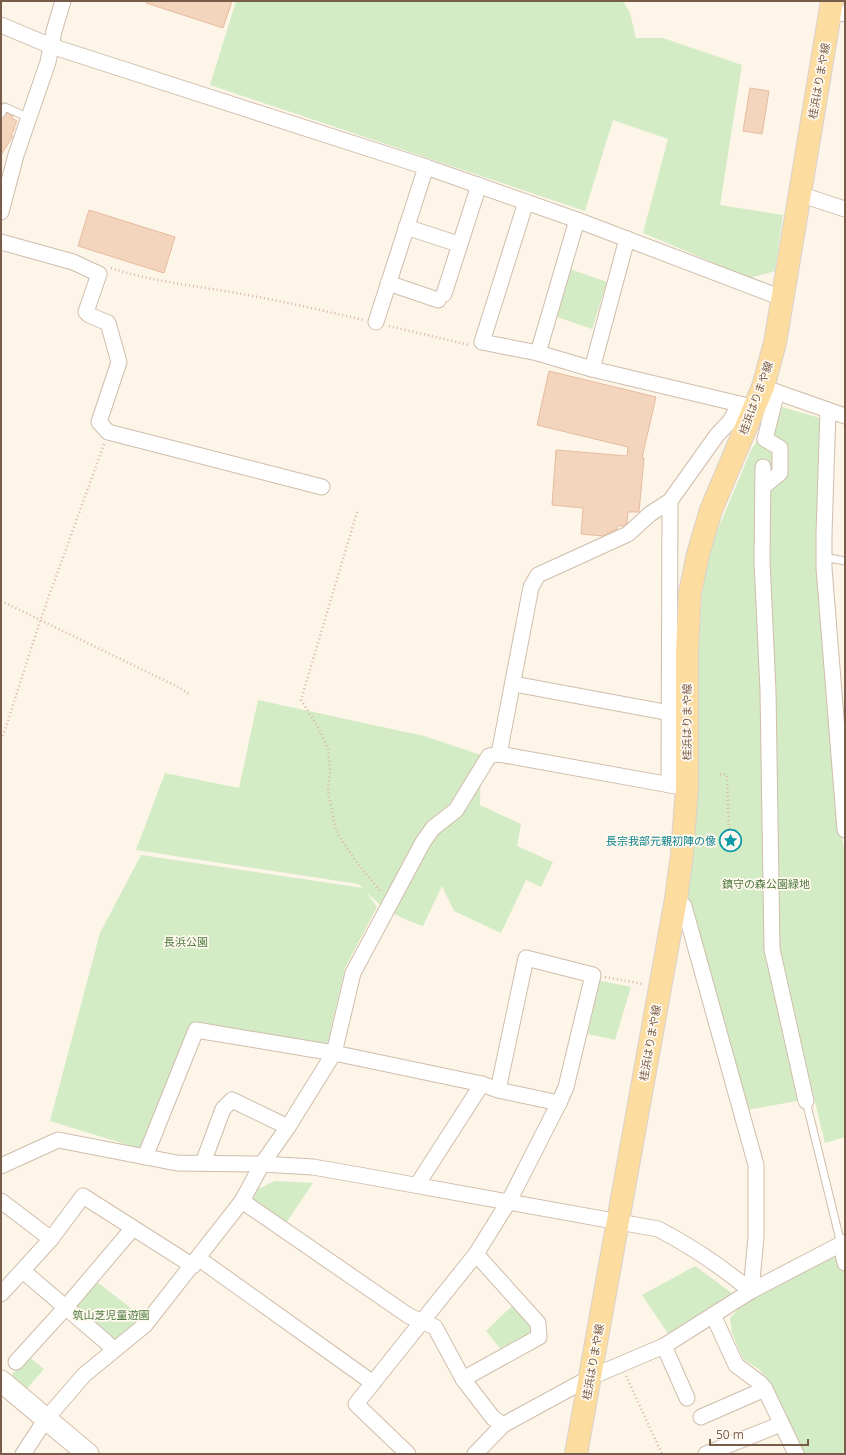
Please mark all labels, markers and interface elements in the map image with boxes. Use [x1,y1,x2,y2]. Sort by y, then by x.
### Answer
street label: 桂浜はりまや線 [804,42,833,120]
street label: 桂浜はりまや線 [735,359,776,437]
street label: 桂浜はりまや線 [679,684,694,761]
place icon: 長宗我部元親初陣の像 [718,828,744,854]
place label: 長宗我部元親初陣の像 [606,833,716,848]
park label: 鎮守の森公園緑地 [722,876,810,891]
park label: 長浜公園 [164,934,208,949]
street label: 桂浜はりまや線 [635,1004,664,1082]
park label: 筑山芝児童遊園 [73,1307,150,1322]
street label: 桂浜はりまや線 [578,1323,607,1401]
scale bar [710,1421,808,1447]
text: 50 m [716,1426,744,1443]

